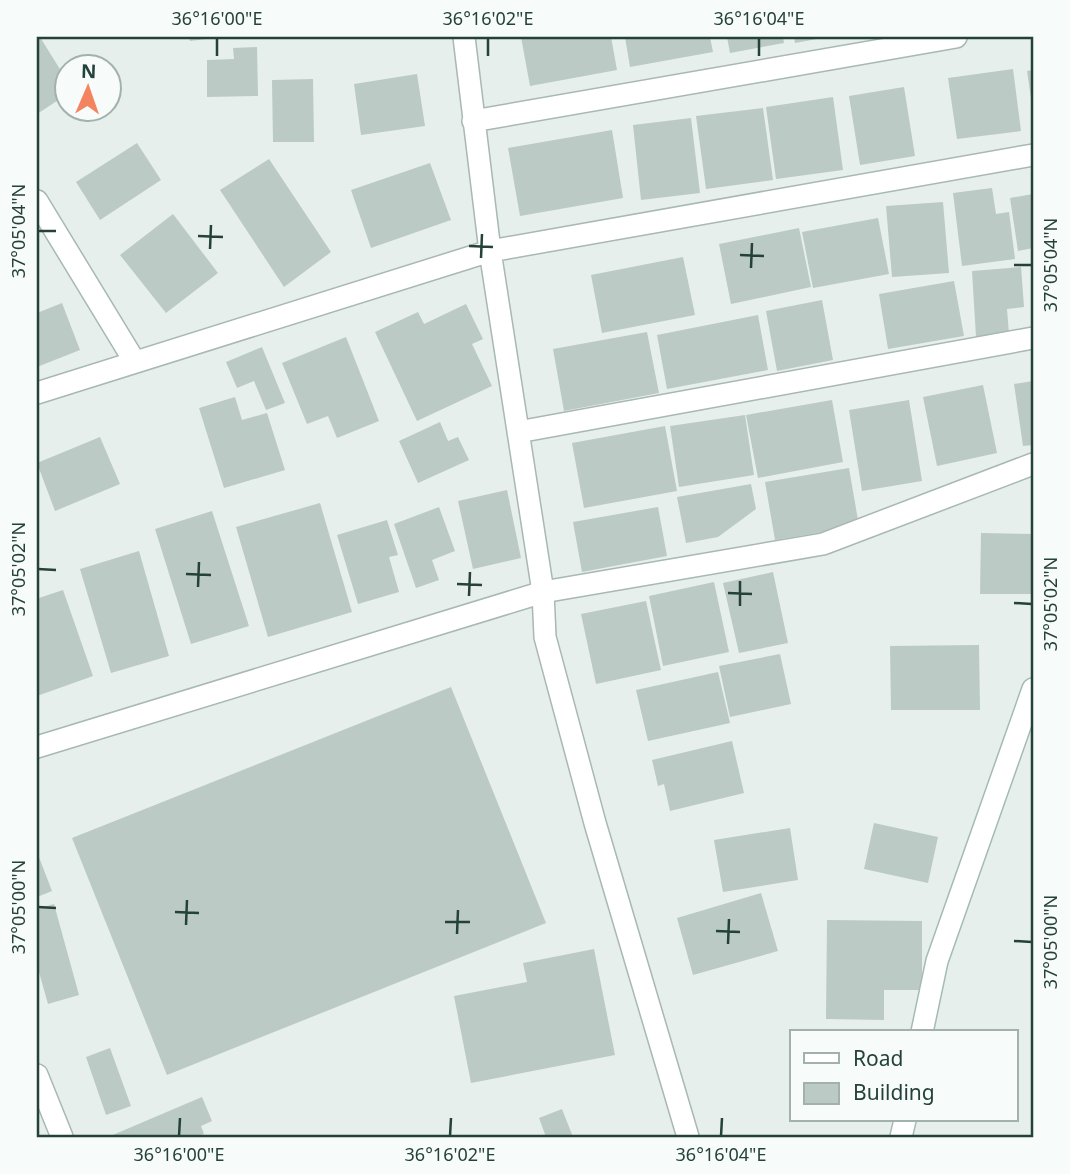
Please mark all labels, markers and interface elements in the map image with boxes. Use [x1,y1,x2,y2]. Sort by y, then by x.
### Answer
text: 36°16'00"E [172,6,262,30]
text: 36°16'02"E [443,6,533,30]
text: 36°16'04"E [714,6,804,30]
north arrow [52,52,122,122]
text: N [80,58,97,84]
text: 37°05'04"N [6,184,30,278]
text: 37°05'04"N [1038,218,1062,312]
text: 37°05'02"N [6,522,30,616]
text: 37°05'02"N [1038,557,1062,651]
text: 37°05'00"N [6,860,30,954]
text: 37°05'00"N [1038,895,1062,989]
legend [790,1030,1018,1122]
text: Road [853,1044,903,1072]
text: Building [853,1078,935,1106]
text: 36°16'00"E [134,1142,224,1166]
text: 36°16'02"E [405,1142,495,1166]
text: 36°16'04"E [676,1142,766,1166]

